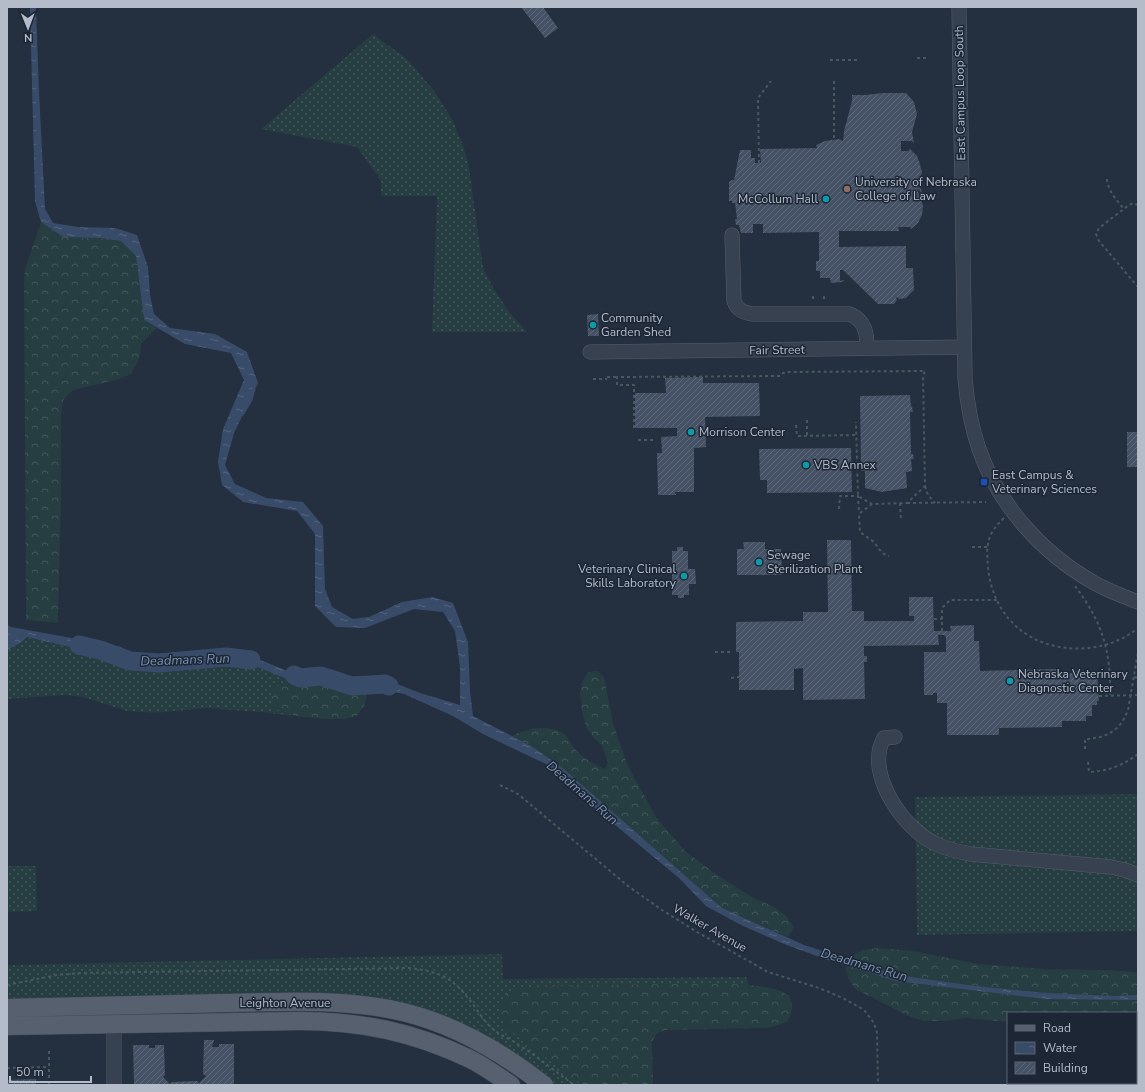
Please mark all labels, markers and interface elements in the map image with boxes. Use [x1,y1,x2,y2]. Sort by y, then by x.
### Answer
north arrow [8,8,48,48]
street label: East Campus Loop South [951,25,969,161]
text: N [24,30,32,45]
place label: University of Nebraska College of Law [855,174,977,204]
marker: University of Nebraska College of Law [842,184,852,194]
place label: McCollum Hall [738,191,818,207]
marker: McCollum Hall [821,194,831,204]
place label: Community Garden Shed [601,310,671,340]
marker: Community Garden Shed [588,320,598,330]
street label: Fair Street [749,342,806,358]
place label: Morrison Center [699,424,786,440]
marker: Morrison Center [686,427,696,437]
place label: VBS Annex [813,457,877,473]
marker: VBS Annex [801,460,811,470]
place label: East Campus & Veterinary Sciences [991,467,1097,497]
marker: East Campus & Veterinary Sciences [979,477,989,487]
place label: Sewage Sterilization Plant [767,547,863,577]
marker: Sewage Sterilization Plant [754,557,764,567]
place label: Veterinary Clinical Skills Laboratory [577,561,677,591]
marker: Veterinary Clinical Skills Laboratory [679,571,689,581]
water label: Deadmans Run [140,649,230,671]
place label: Nebraska Veterinary Diagnostic Center [1018,666,1128,696]
marker: Nebraska Veterinary Diagnostic Center [1005,676,1015,686]
water label: Deadmans Run [542,757,622,829]
street label: Walker Avenue [670,900,750,956]
water label: Deadmans Run [819,944,909,986]
street label: Leighton Avenue [239,995,331,1011]
legend [1007,1012,1137,1084]
text: Road [1043,1020,1071,1036]
text: Water [1043,1040,1077,1056]
scale bar [10,1058,91,1084]
text: Building [1043,1060,1088,1076]
text: 50 m [16,1064,44,1080]

